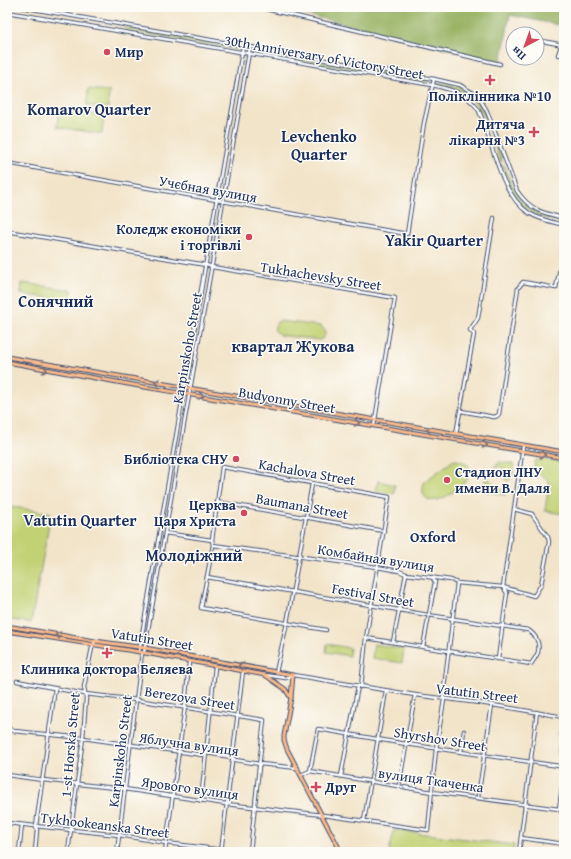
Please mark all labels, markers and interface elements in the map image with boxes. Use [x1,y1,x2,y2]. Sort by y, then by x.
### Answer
north arrow [505,26,545,66]
street label: 30th Anniversary of Victory Street [223,30,425,84]
place label: Мир [115,42,144,62]
text: Пн [508,43,529,64]
marker: Мир [102,47,112,57]
marker: Поліклінника №10 [484,74,496,86]
place label: Поліклінника №10 [429,86,551,106]
district label: Komarov Quarter [27,97,151,121]
place label: Дитяча лікарня №3 [449,114,526,150]
district label: Levchenko Quarter [281,124,357,166]
marker: Дитяча лікарня №3 [528,126,540,138]
street label: Учєбная вулиця [157,171,259,207]
place label: Коледж економіки і торгівлі [116,219,242,255]
district label: Yakir Quarter [385,228,484,252]
marker: Коледж економіки і торгівлі [244,232,254,242]
street label: Tukhachevsky Street [259,257,383,295]
district label: Сонячний [18,289,94,313]
street label: Karpinskoho Street [167,291,207,405]
district label: квартал Жукова [232,334,355,358]
one-way arrow [42,365,48,374]
one-way arrow [154,378,160,387]
street label: Budyonny Street [237,382,337,418]
one-way arrow [198,391,204,400]
one-way arrow [354,418,360,426]
one-way arrow [426,426,432,435]
one-way arrow [482,441,488,449]
place label: Библіотека СНУ [124,449,228,469]
one-way arrow [540,450,546,459]
marker: Библіотека СНУ [231,454,241,464]
street label: Kachalova Street [257,454,357,490]
place label: Стадион ЛНУ имени В. Даля [455,462,551,498]
marker: Стадион ЛНУ имени В. Даля [442,475,452,485]
street label: Baumana Street [254,488,350,524]
place label: Церква Царя Христа [154,495,237,531]
district label: Vatutin Quarter [23,508,137,532]
marker: Церква Царя Христа [239,508,249,518]
district label: Oxford [410,526,456,547]
street label: Комбайная вулиця [316,539,436,577]
district label: Молодіжний [145,543,243,567]
street label: Festival Street [330,578,416,612]
street label: Vatutin Street [110,623,194,655]
one-way arrow [55,631,61,639]
marker: Клиника доктора Беляева [101,647,113,659]
place label: Клиника доктора Беляева [21,659,194,679]
one-way arrow [238,663,244,671]
street label: Vatutin Street [435,678,519,708]
street label: Berezova Street [143,681,237,715]
street label: 1-st Horska Street [55,692,85,798]
street label: Karpinskoho Street [103,694,137,808]
street label: Shyrshov Street [392,722,488,756]
street label: Яблучна вулиця [137,727,240,761]
street label: вулиця Ткаченка [377,763,485,797]
street label: Ярового вулиця [139,771,240,805]
place label: Друг [324,777,357,797]
marker: Друг [310,781,322,793]
street label: Tykhookeanska Street [39,807,171,843]

